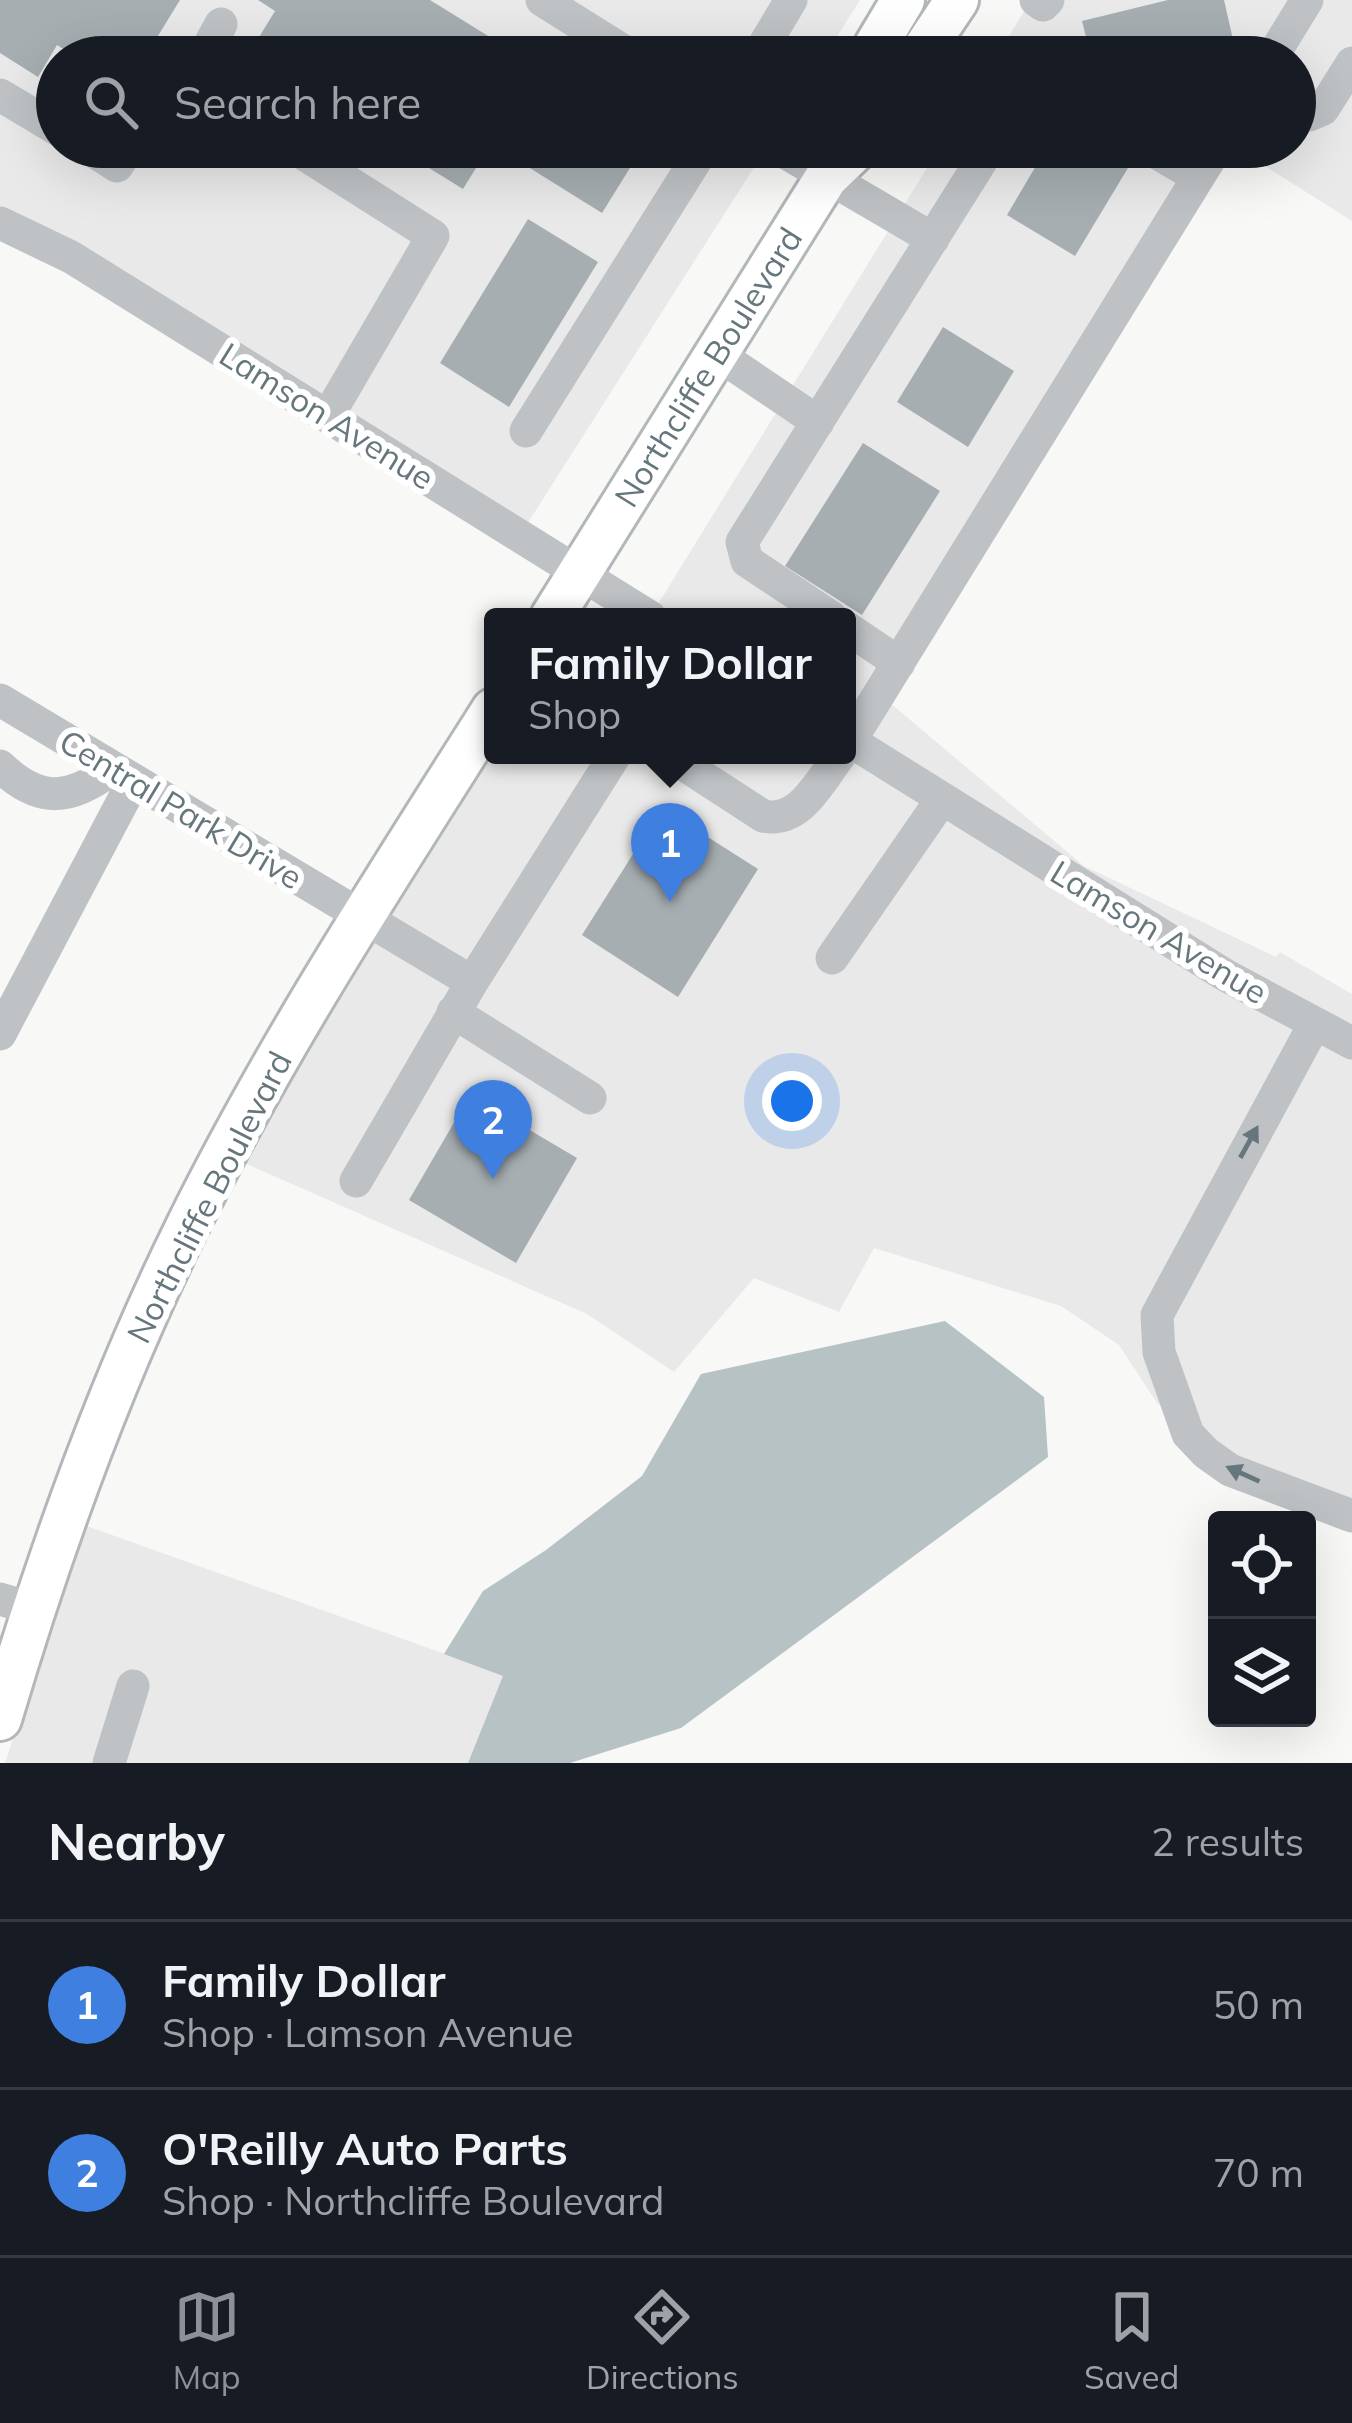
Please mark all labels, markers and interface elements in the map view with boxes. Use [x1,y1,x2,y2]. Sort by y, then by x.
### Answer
search box [36,36,1316,168]
icon: search [78,69,144,135]
text: Search here [174,74,421,130]
street label: Northcliffe Boulevard [605,219,810,514]
street label: Lamson Avenue [213,333,442,498]
popup [484,608,856,764]
text: Family Dollar [528,634,812,690]
text: Shop [528,690,621,739]
street label: Central Park Drive [52,720,310,897]
pin: 1 [631,803,709,902]
street label: Lamson Avenue [1044,851,1275,1012]
street label: Northcliffe Boulevard [117,1044,300,1349]
your location [762,1071,822,1131]
pin: 2 [454,1080,532,1179]
one-way arrow [1238,1124,1259,1159]
one-way arrow [1225,1463,1260,1483]
map controls [1208,1511,1316,1727]
button: locate [1208,1511,1316,1619]
button: layers [1208,1619,1316,1727]
text: Nearby [48,1809,225,1873]
text: 2 results [1151,1817,1304,1866]
text: Family Dollar [162,1952,445,2008]
text: 1 [75,1980,99,2029]
text: 50 m [1213,1980,1304,2029]
text: Shop · Lamson Avenue [162,2008,574,2057]
text: O'Reilly Auto Parts [162,2120,568,2176]
text: 2 [75,2148,99,2197]
text: 70 m [1213,2148,1304,2197]
text: Shop · Northcliffe Boulevard [162,2176,664,2225]
tab: Map [173,2284,241,2397]
tab: Directions [586,2284,739,2397]
tab: Saved [1084,2284,1179,2397]

